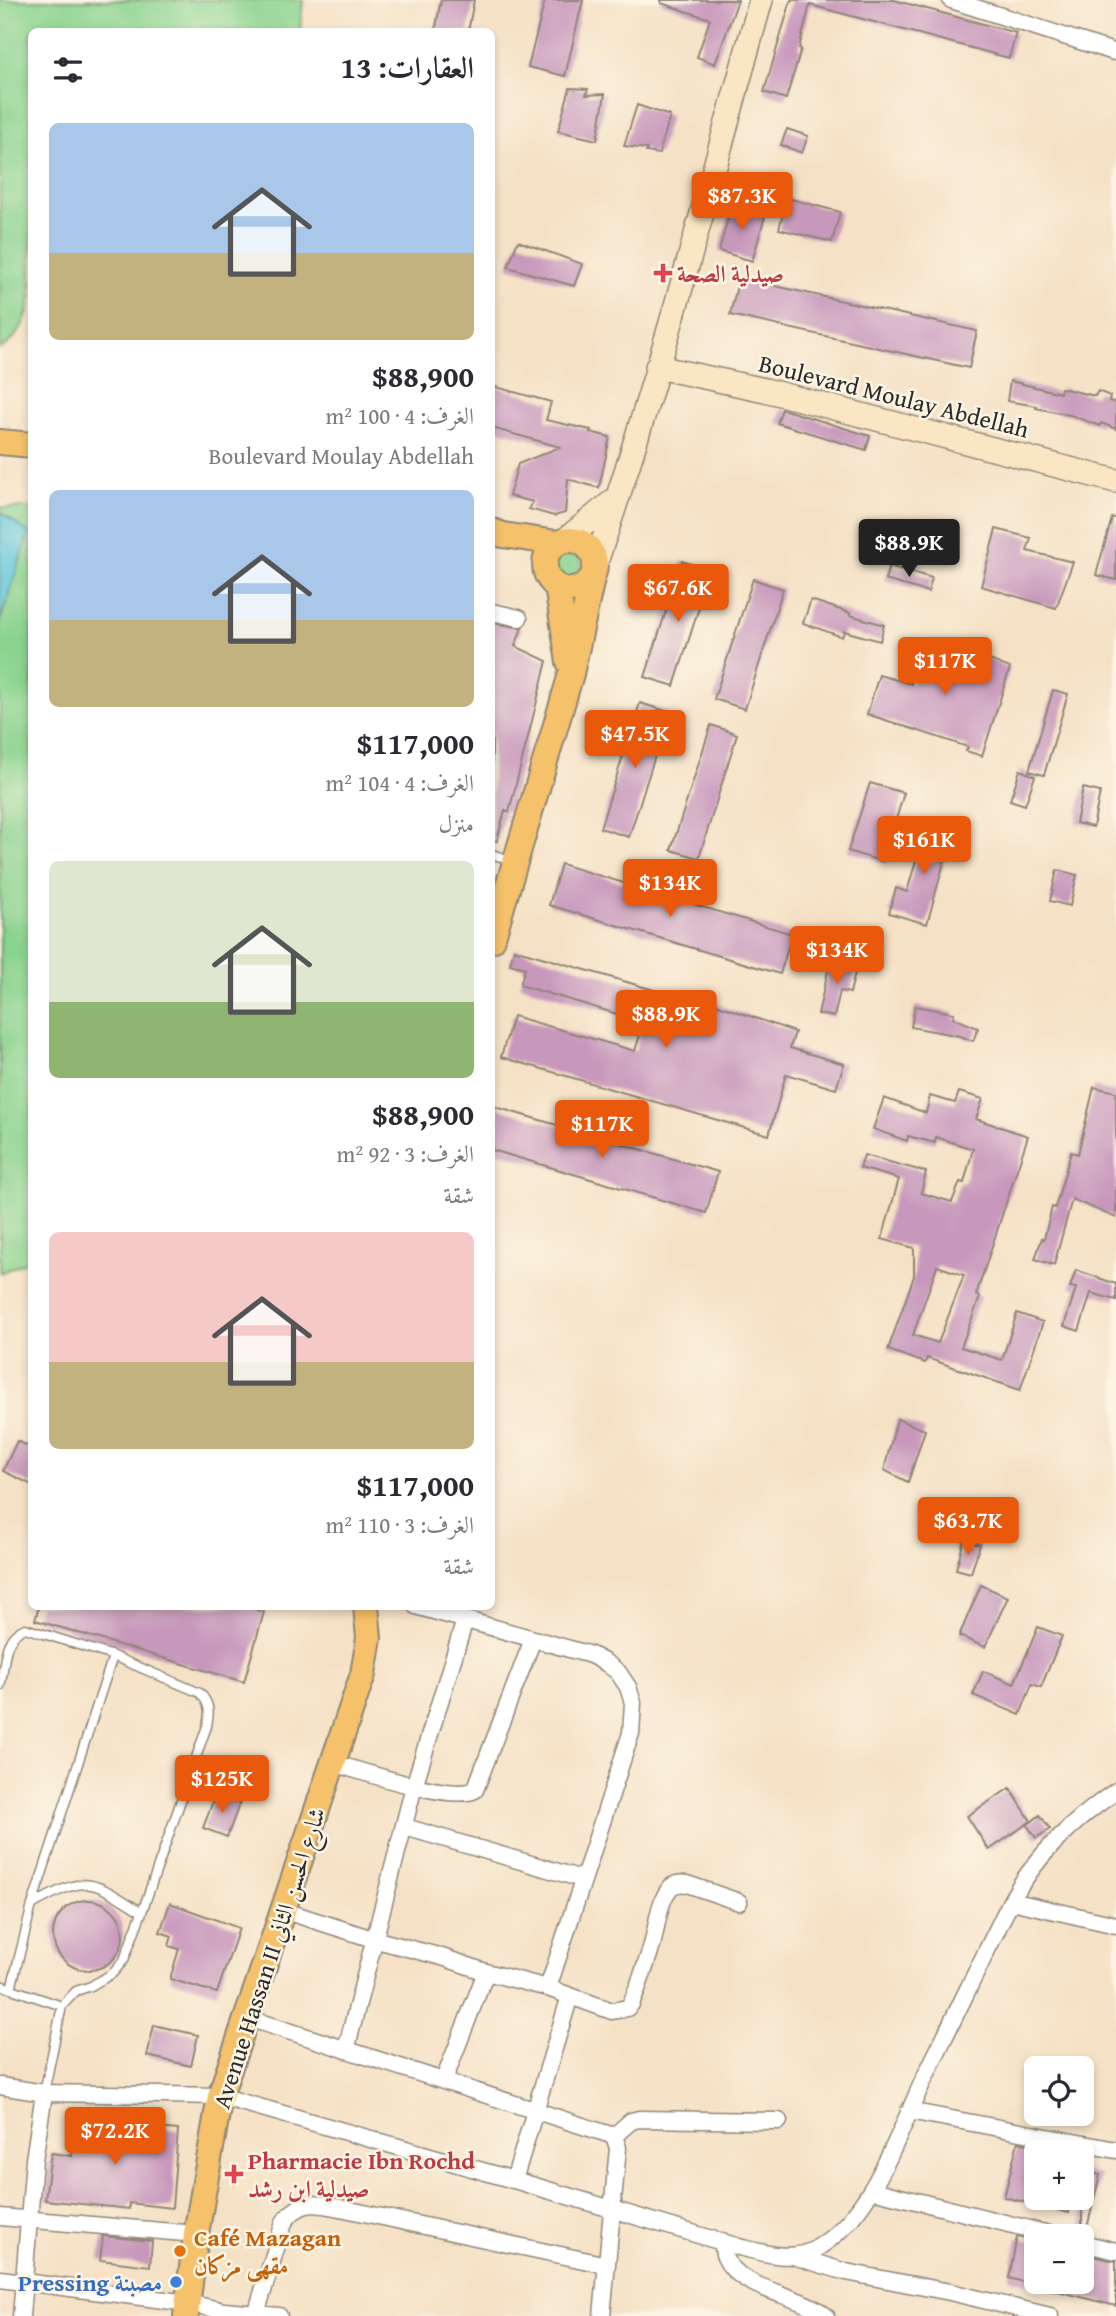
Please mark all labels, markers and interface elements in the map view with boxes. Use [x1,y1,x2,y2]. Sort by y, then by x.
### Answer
text: العقارات: 13 [341,45,474,89]
icon: filters [49,51,87,89]
icon: home [199,169,325,295]
pin: $87.3K [685,173,799,232]
text: $87.3K [708,178,776,211]
place label: صيدلية الصحة [677,256,784,291]
marker: صيدلية الصحة [655,265,671,281]
street label: Boulevard Moulay Abdellah [755,346,1033,447]
text: $88,900 [372,354,474,398]
text: الغرف: 4 · 100 m² [326,399,474,432]
text: Boulevard Moulay Abdellah [209,439,474,472]
pin: $88.9K [852,520,966,579]
text: $88.9K [875,525,943,558]
icon: home [199,536,325,662]
pin: $67.6K [621,564,735,624]
text: $67.6K [644,570,712,603]
pin: $117K [896,638,994,697]
text: $117K [914,643,976,676]
pin: $47.5K [578,710,692,770]
text: $47.5K [601,716,669,749]
text: $117,000 [357,721,474,765]
text: الغرف: 4 · 104 m² [326,766,474,799]
text: منزل [439,807,474,840]
pin: $161K [875,816,973,876]
text: $161K [893,822,955,855]
pin: $134K [621,860,719,919]
text: $134K [639,865,701,898]
icon: home [199,907,325,1033]
pin: $134K [788,926,886,986]
text: $134K [806,932,868,965]
pin: $88.9K [609,990,723,1050]
text: $88.9K [632,996,700,1029]
text: $88,900 [372,1092,474,1136]
pin: $117K [553,1100,651,1160]
text: $117K [571,1106,633,1139]
text: الغرف: 3 · 92 m² [337,1137,474,1170]
text: شقة [444,1178,474,1211]
icon: home [199,1278,325,1404]
text: $117,000 [357,1463,474,1507]
pin: $63.7K [911,1498,1025,1557]
text: $63.7K [934,1503,1002,1536]
text: الغرف: 3 · 110 m² [326,1508,474,1541]
text: شقة [444,1549,474,1582]
pin: $125K [173,1756,271,1815]
text: $125K [191,1761,253,1794]
street label: Avenue Hassan II شارع الحسن الثاني [204,1803,337,2114]
map controls [1024,2056,1094,2294]
button: locate [1024,2056,1094,2126]
pin: $72.2K [58,2108,172,2167]
text: $72.2K [81,2113,149,2146]
button: + [1024,2140,1094,2210]
place label: Pharmacie Ibn Rochd صيدلية ابن رشد [248,2143,475,2206]
marker: Pharmacie Ibn Rochd صيدلية ابن رشد [226,2166,242,2182]
place label: Café Mazagan مقهى مزكان [194,2220,341,2283]
button: − [1024,2224,1094,2294]
marker: Café Mazagan مقهى مزكان [172,2243,188,2259]
place label: Pressing مصبنة [18,2265,162,2300]
marker: Pressing مصبنة [168,2274,184,2290]

